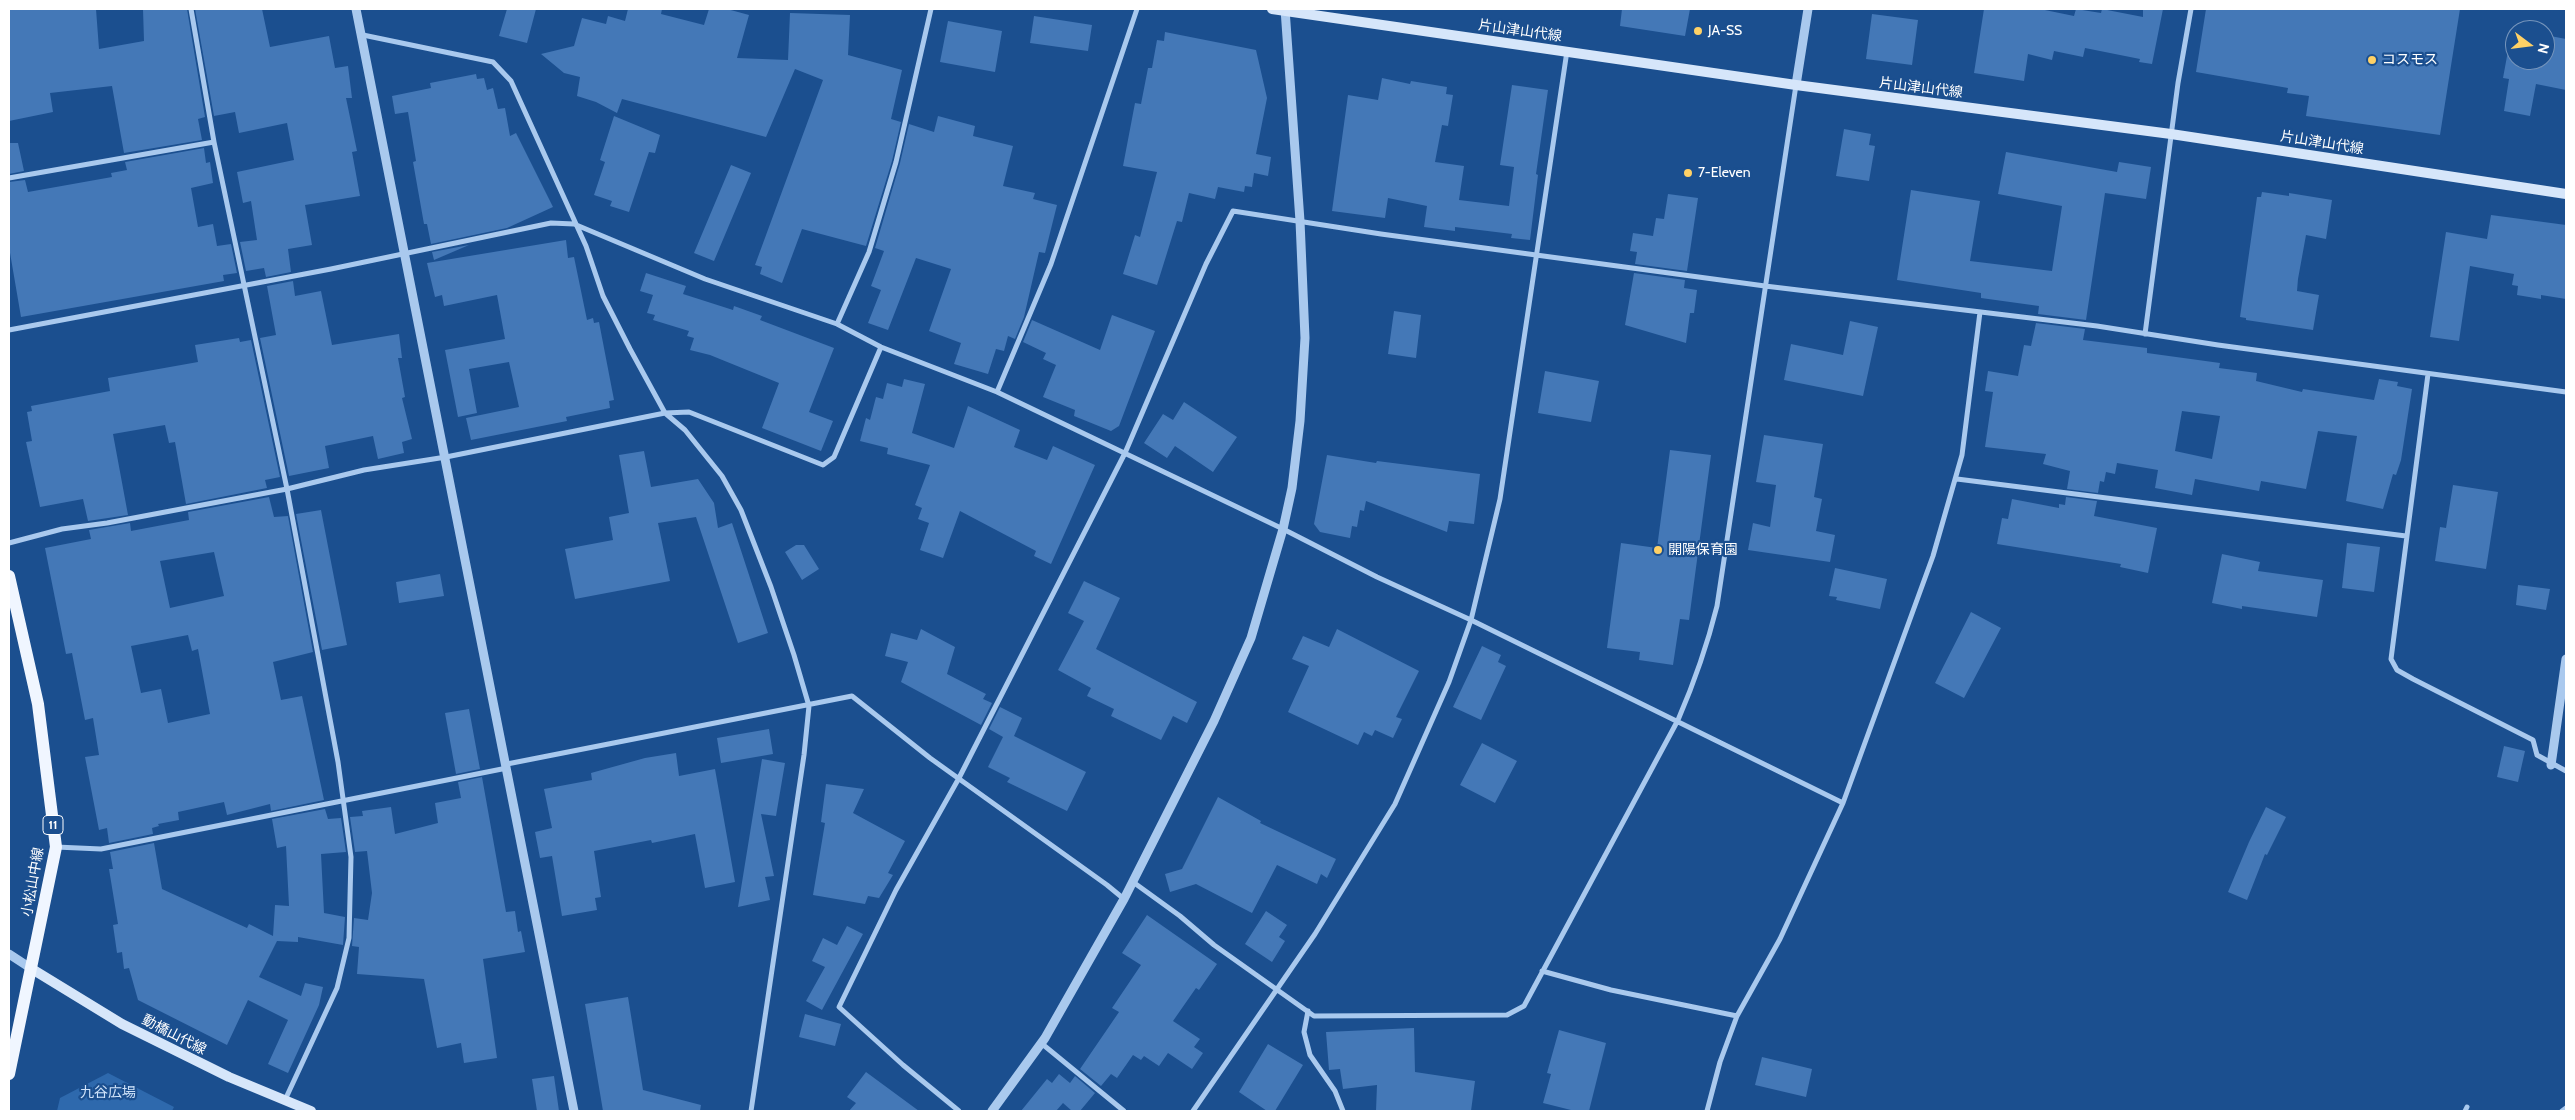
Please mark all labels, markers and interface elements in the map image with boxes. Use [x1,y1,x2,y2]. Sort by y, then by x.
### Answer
street label: 片山津山代線 [1477,17,1563,45]
north arrow [2505,20,2555,70]
place label: JA-SS [1708,23,1742,39]
marker: JA-SS [1692,25,1704,37]
text: N [2534,42,2553,56]
place label: コスモス [2382,52,2438,68]
marker: コスモス [2366,54,2378,66]
street label: 片山津山代線 [1878,75,1964,101]
street label: 片山津山代線 [2279,128,2365,158]
place label: 7-Eleven [1698,165,1751,181]
marker: 7-Eleven [1682,167,1694,179]
place label: 開陽保育園 [1668,542,1738,558]
marker: 開陽保育園 [1652,544,1664,556]
road number: 11 [43,816,63,834]
street label: 小松山中線 [19,846,47,918]
street label: 動橋山代線 [139,1012,209,1058]
park label: 九谷広場 [80,1085,136,1101]

